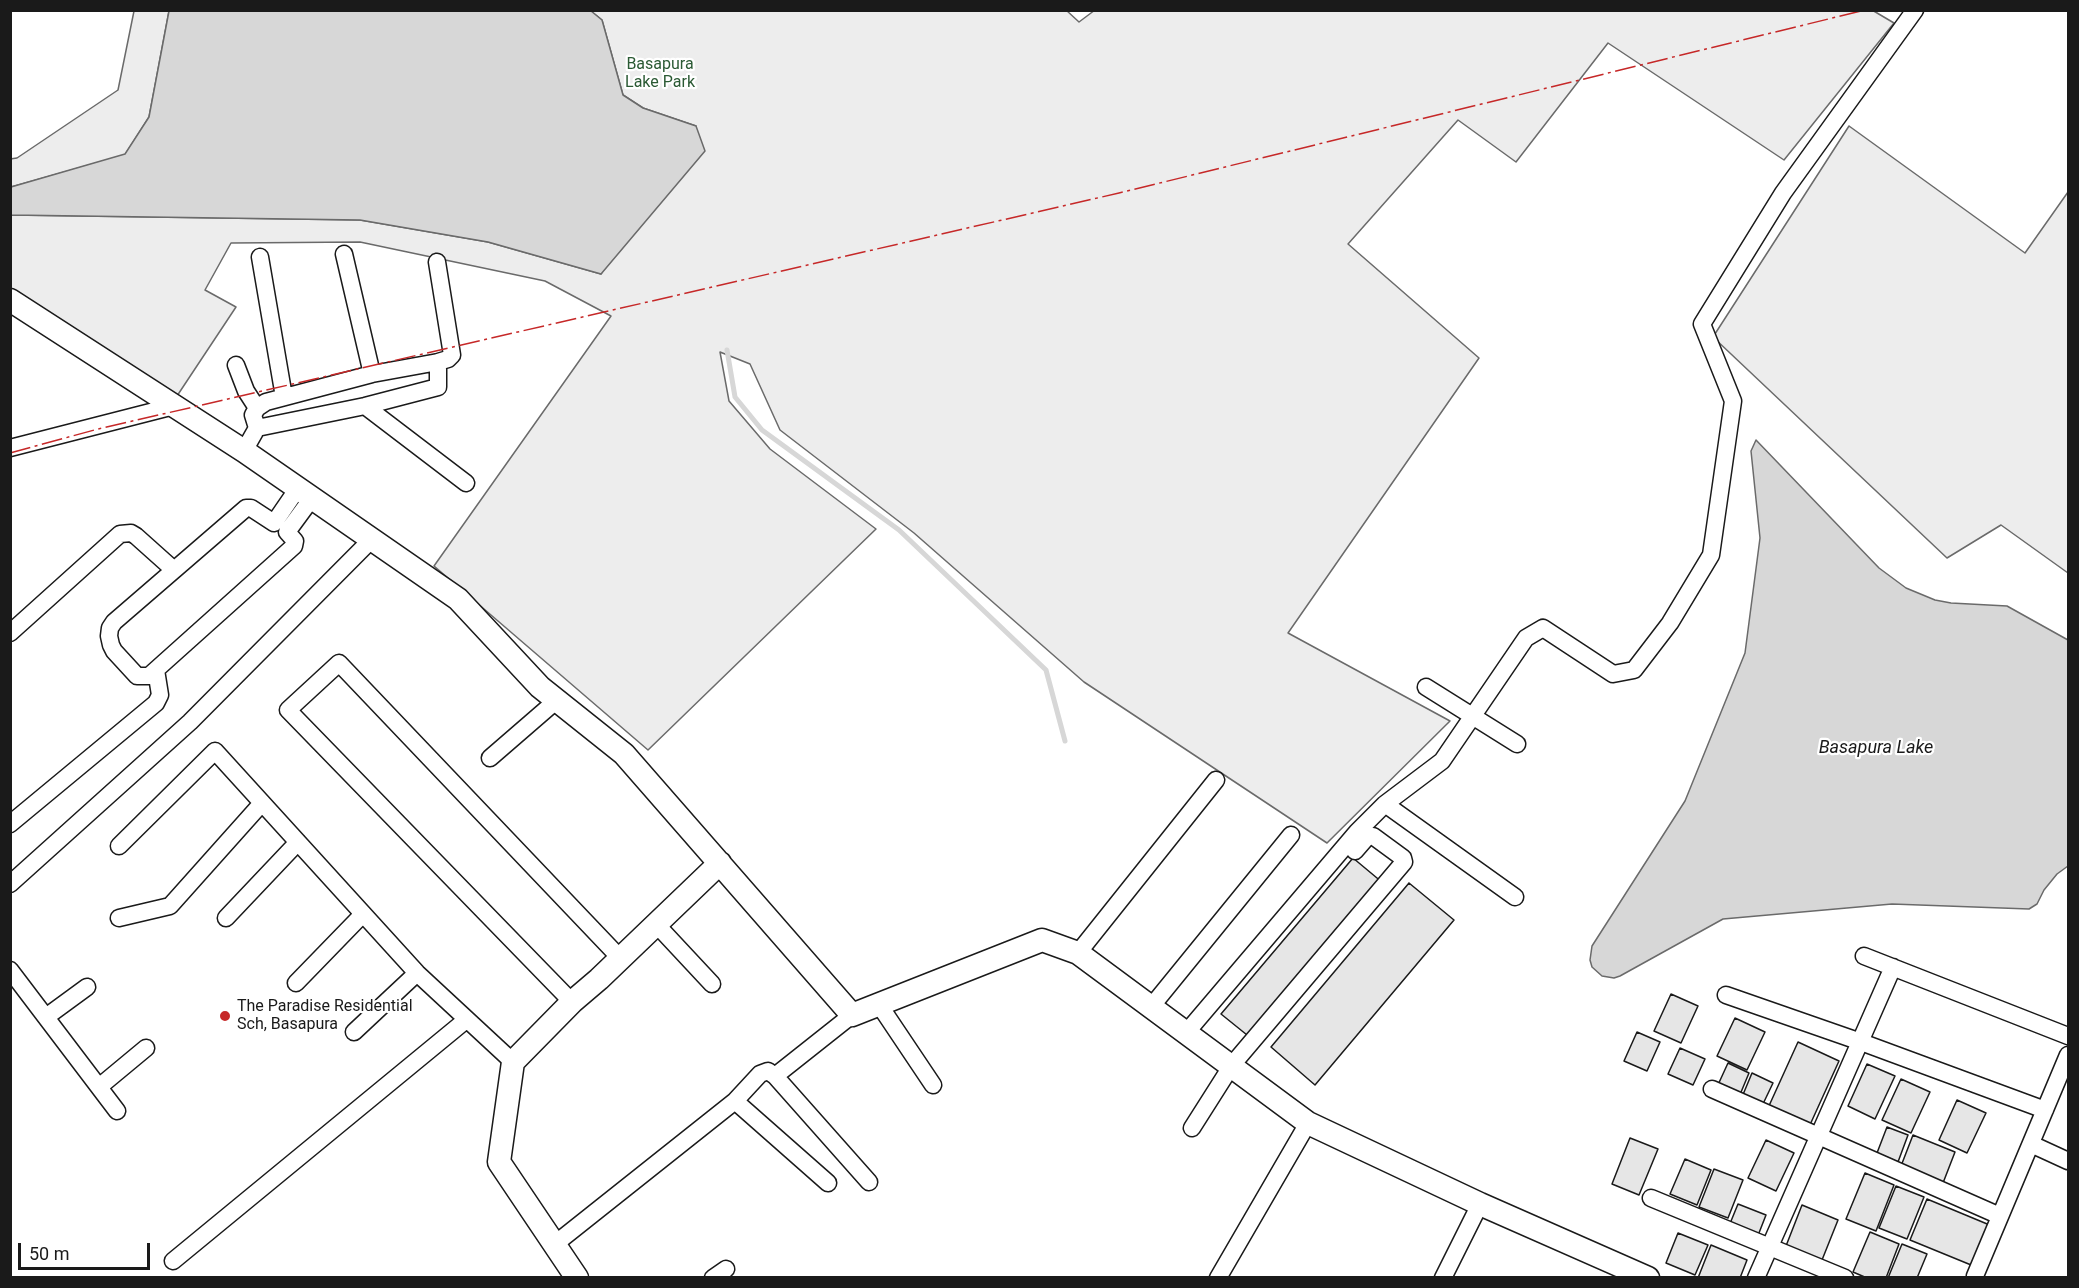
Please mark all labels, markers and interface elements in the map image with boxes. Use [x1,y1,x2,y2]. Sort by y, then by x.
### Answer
park label: Basapura Lake Park [625,55,695,93]
water label: Basapura Lake [1819,737,1933,759]
place label: The Paradise Residential Sch, Basapura [237,997,413,1035]
marker: The Paradise Residential Sch, Basapura [218,1009,232,1023]
scale bar [21,1231,153,1269]
text: 50 m [29,1243,69,1264]

